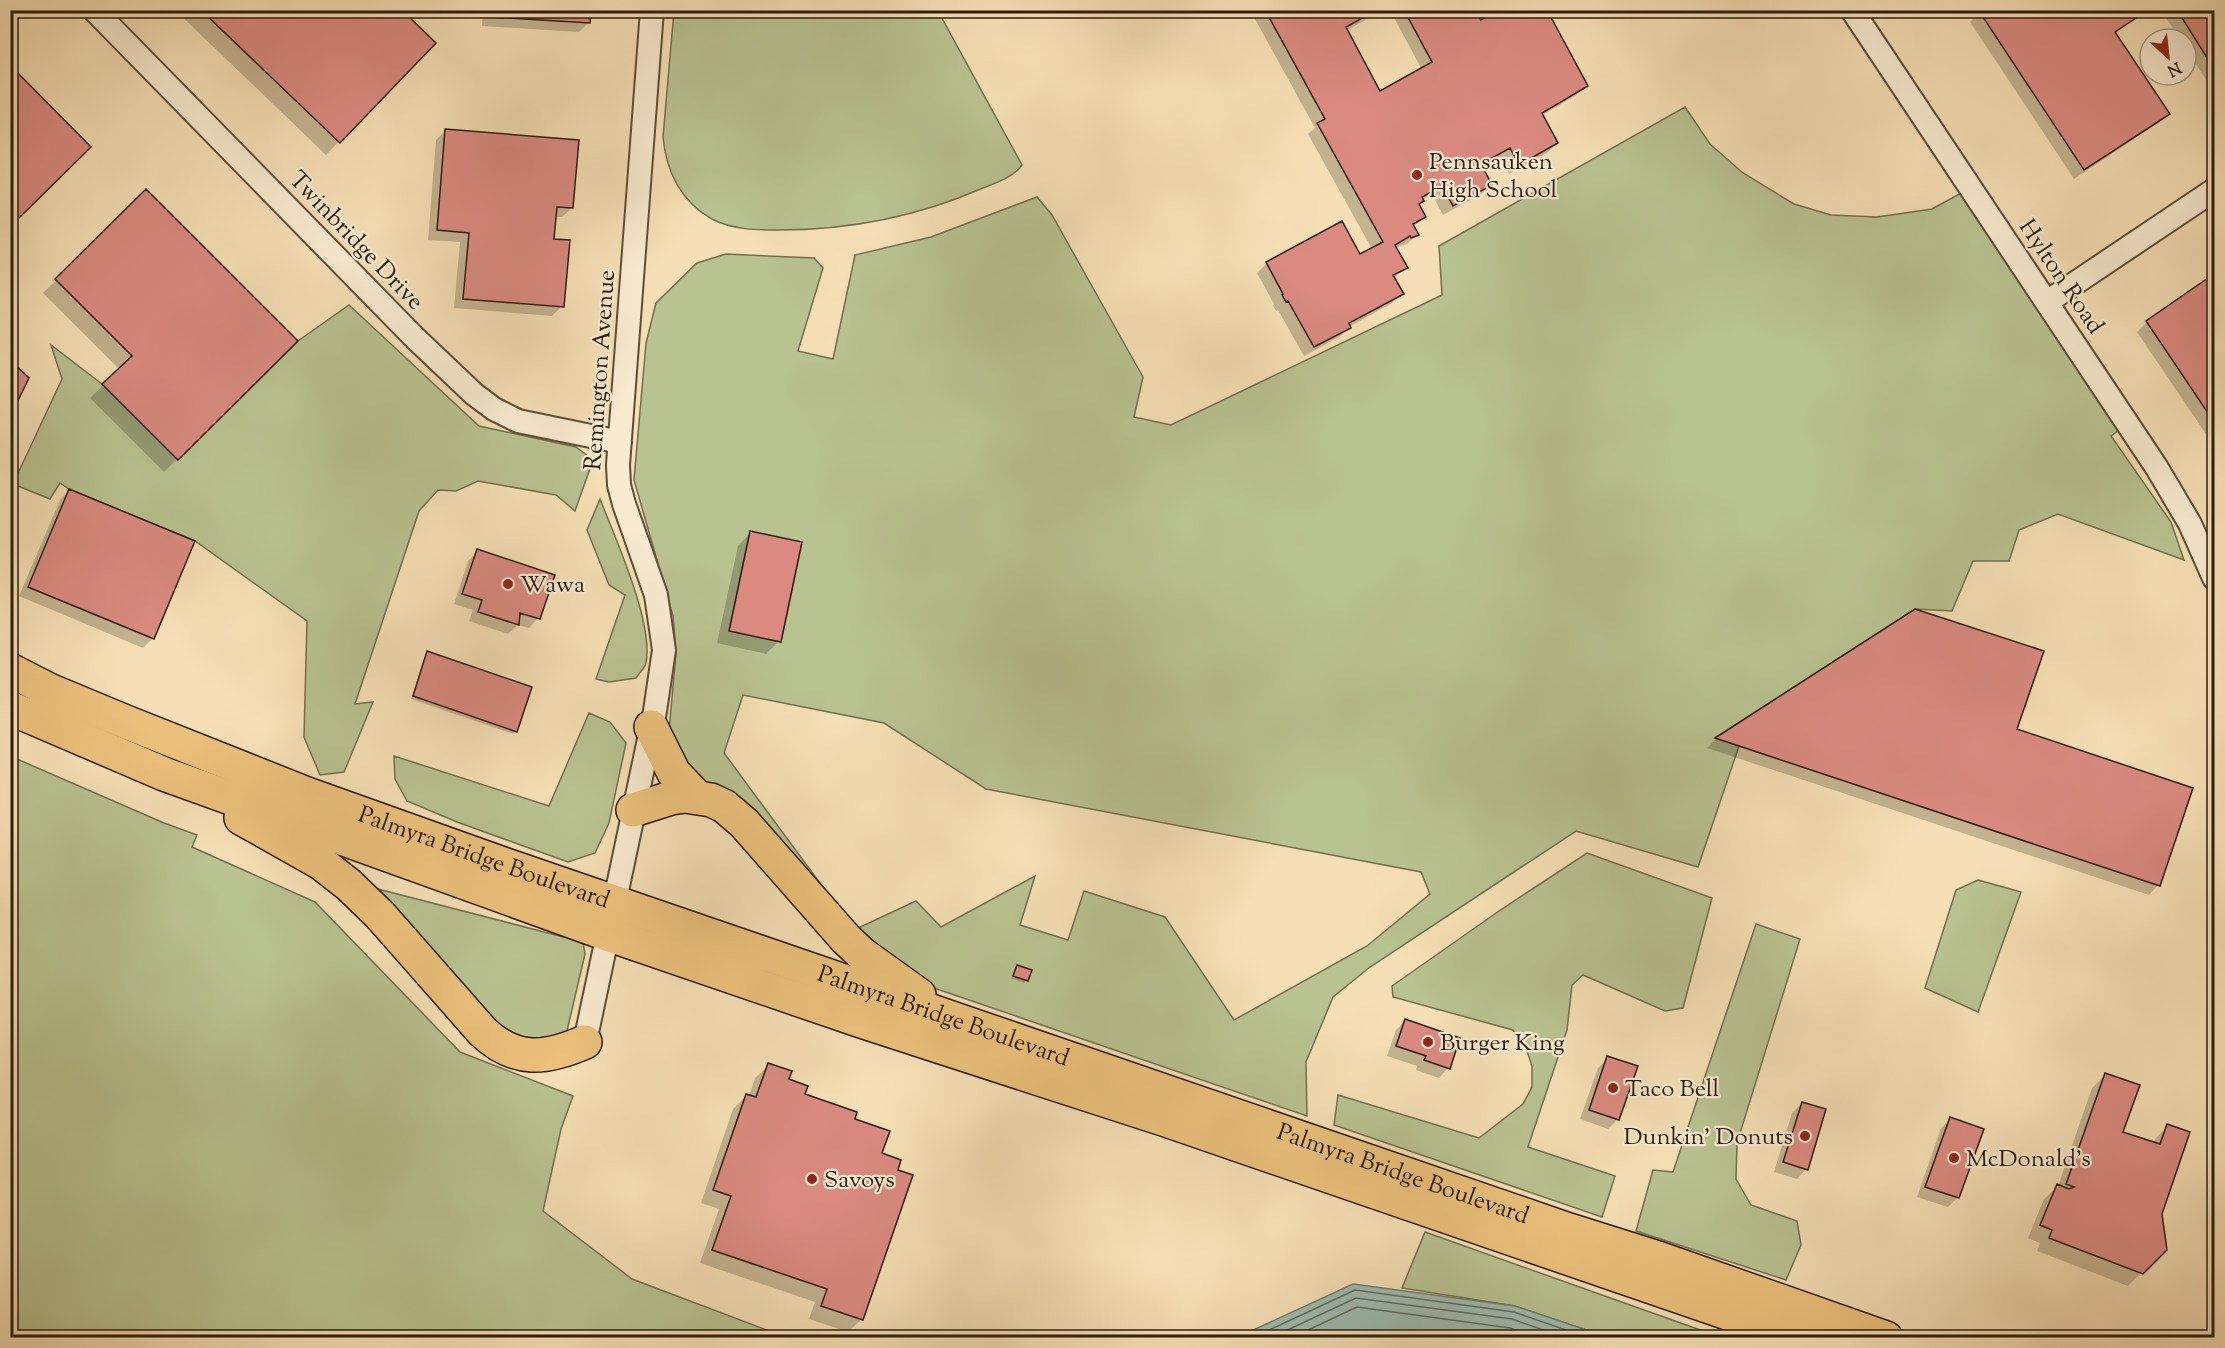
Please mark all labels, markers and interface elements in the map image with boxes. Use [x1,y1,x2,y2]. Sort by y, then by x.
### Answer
north arrow [2138,27,2198,87]
text: N [2163,55,2185,81]
place label: Pennsauken High School [1429,146,1558,208]
street label: Twinbridge Drive [280,164,431,318]
marker: Pennsauken High School [1410,168,1424,182]
street label: Hylton Road [2009,213,2112,342]
street label: Remington Avenue [577,269,625,472]
place label: Wawa [520,569,585,603]
marker: Wawa [501,577,515,591]
street label: Palmyra Bridge Boulevard [353,799,614,919]
street label: Palmyra Bridge Boulevard [812,958,1074,1076]
place label: Burger King [1440,1027,1565,1061]
marker: Burger King [1421,1035,1435,1049]
place label: Taco Bell [1625,1073,1719,1107]
marker: Taco Bell [1606,1081,1620,1095]
street label: Palmyra Bridge Boulevard [1272,1116,1534,1234]
place label: Dunkin' Donuts [1624,1121,1793,1155]
marker: Dunkin' Donuts [1798,1129,1812,1143]
place label: McDonald's [1966,1143,2091,1177]
marker: McDonald's [1947,1151,1961,1165]
place label: Savoys [824,1164,895,1198]
marker: Savoys [805,1172,819,1186]

